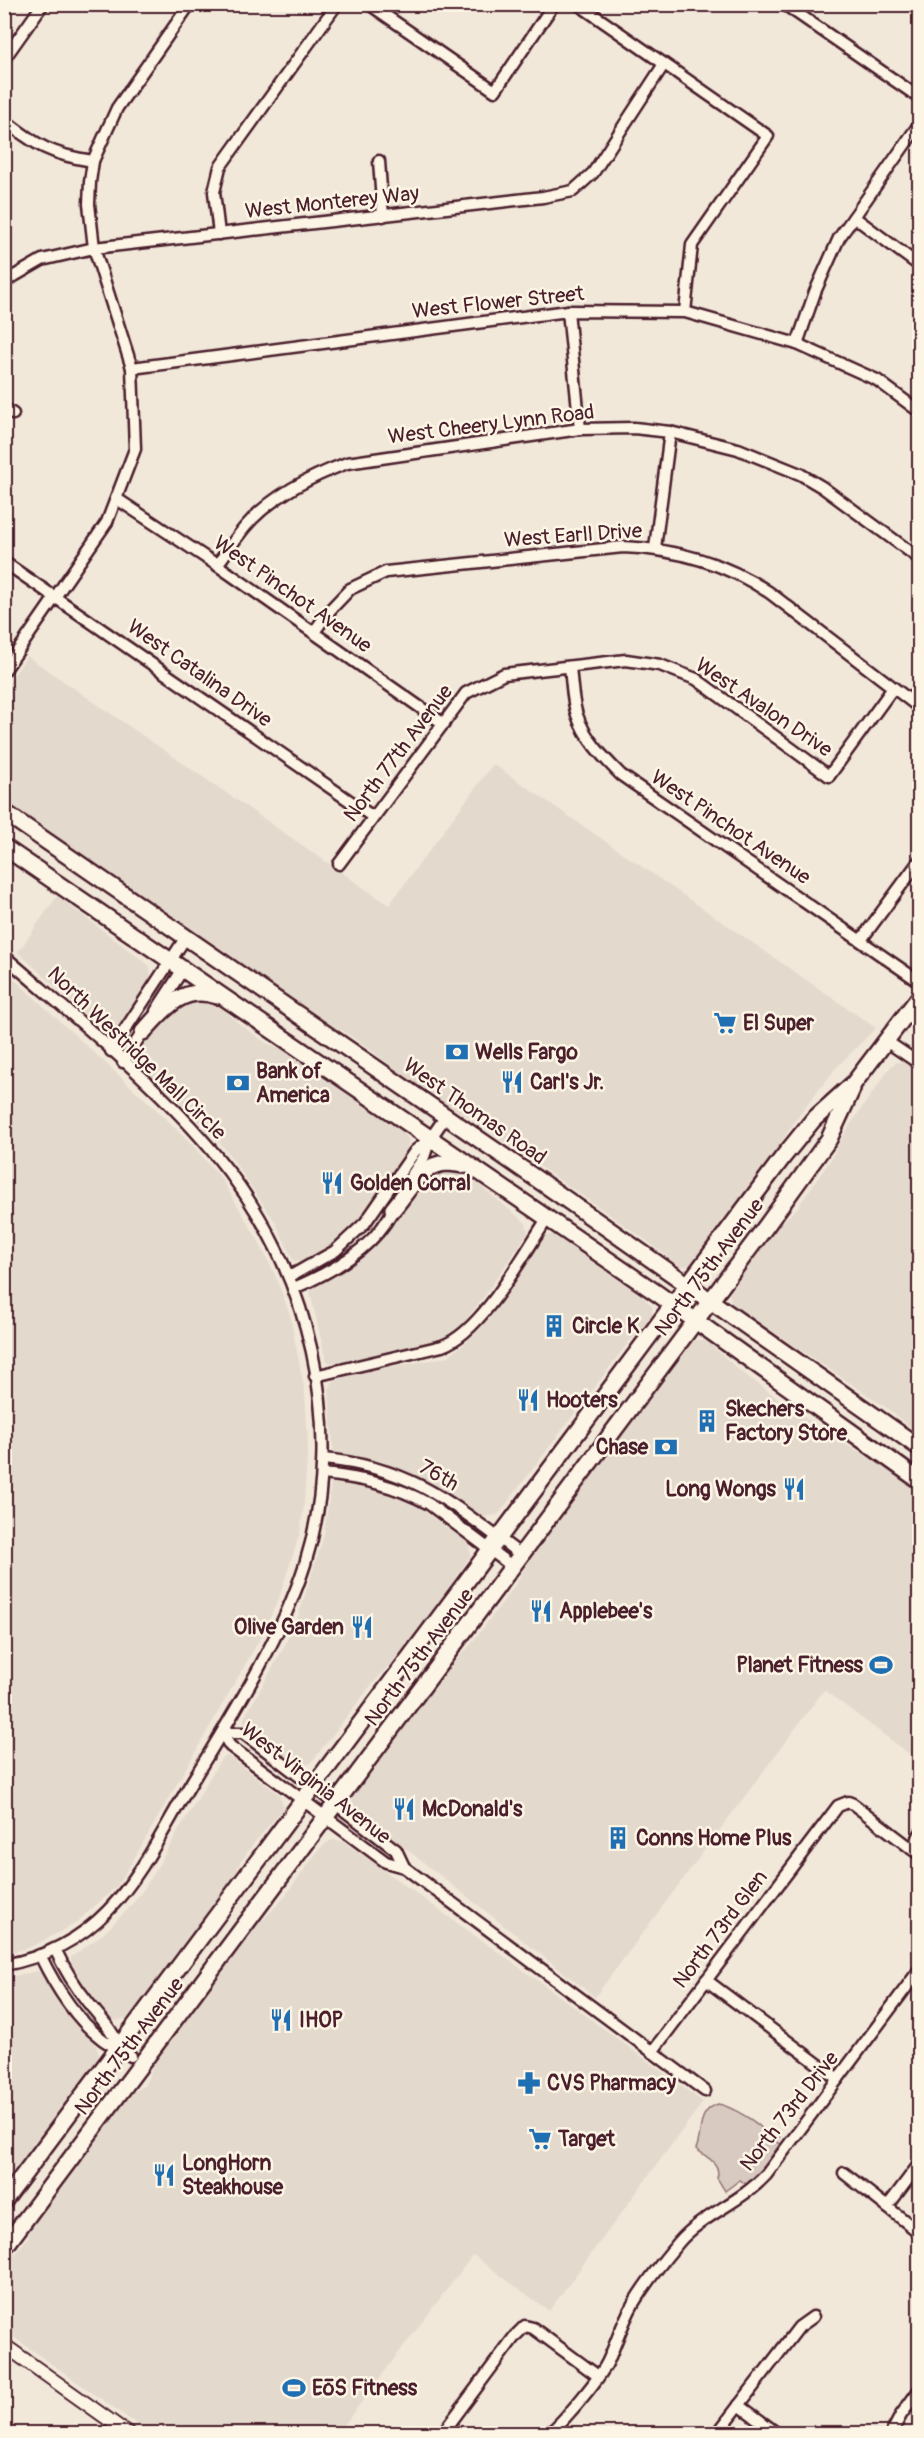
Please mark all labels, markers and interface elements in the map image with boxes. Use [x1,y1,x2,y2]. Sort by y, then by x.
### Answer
street label: West Monterey Way [244,180,421,225]
street label: West Flower Street [411,280,586,325]
street label: West Cheery Lynn Road [386,398,596,451]
street label: West Earll Drive [503,517,644,554]
street label: West Pinchot Avenue [208,530,378,659]
street label: West Catalina Drive [122,613,278,734]
street label: West Avalon Drive [690,652,838,764]
street label: North 77th Avenue [338,679,459,828]
street label: West Pinchot Avenue [646,764,816,891]
street label: North Westridge Mall Circle [41,961,232,1146]
supermarket icon: El Super [712,1010,738,1036]
place label: El Super [743,1010,815,1037]
bank icon: Wells Fargo [444,1039,470,1065]
place label: Wells Fargo [475,1039,578,1066]
street label: West Thomas Road [398,1052,552,1171]
place label: Bank of America [256,1058,330,1109]
restaurant icon: Carl's Jr. [499,1069,525,1095]
place label: Carl's Jr. [530,1069,604,1096]
bank icon: Bank of America [225,1070,251,1096]
restaurant icon: Golden Corral [319,1170,345,1196]
place label: Golden Corral [350,1170,471,1197]
street label: North 75th Avenue [649,1192,770,1342]
building icon: Circle K [541,1313,567,1339]
place label: Circle K [572,1313,640,1340]
restaurant icon: Hooters [515,1387,541,1413]
place label: Hooters [546,1387,618,1414]
place label: Skechers Factory Store [725,1396,848,1447]
building icon: Skechers Factory Store [694,1408,720,1434]
place label: Chase [596,1434,649,1461]
bank icon: Chase [653,1434,679,1460]
street label: 76th [414,1453,464,1498]
place label: Long Wongs [665,1476,777,1503]
restaurant icon: Long Wongs [781,1476,807,1502]
street label: North 75th Avenue [359,1582,480,1732]
restaurant icon: Applebee's [528,1598,554,1624]
place label: Applebee's [559,1598,653,1625]
place label: Olive Garden [234,1614,344,1641]
restaurant icon: Olive Garden [349,1614,375,1640]
place label: Planet Fitness [736,1652,864,1679]
sports icon: Planet Fitness [868,1652,894,1678]
street label: West Virginia Avenue [235,1716,397,1851]
restaurant icon: McDonald's [391,1796,417,1822]
place label: McDonald's [422,1796,523,1823]
building icon: Conns Home Plus [605,1825,631,1851]
place label: Conns Home Plus [636,1825,792,1852]
street label: North 73rd Glen [667,1865,774,1994]
street label: North 75th Avenue [69,1971,190,2121]
restaurant icon: IHOP [268,2007,294,2033]
place label: IHOP [299,2007,344,2034]
street label: North 73rd Drive [734,2045,845,2177]
pharmacy icon: CVS Pharmacy [516,2070,542,2096]
place label: CVS Pharmacy [547,2070,676,2097]
supermarket icon: Target [527,2126,553,2152]
place label: Target [557,2126,616,2153]
place label: LongHorn Steakhouse [182,2150,284,2201]
restaurant icon: LongHorn Steakhouse [151,2162,177,2188]
sports icon: EōS Fitness [281,2375,307,2401]
place label: EōS Fitness [312,2375,418,2402]

